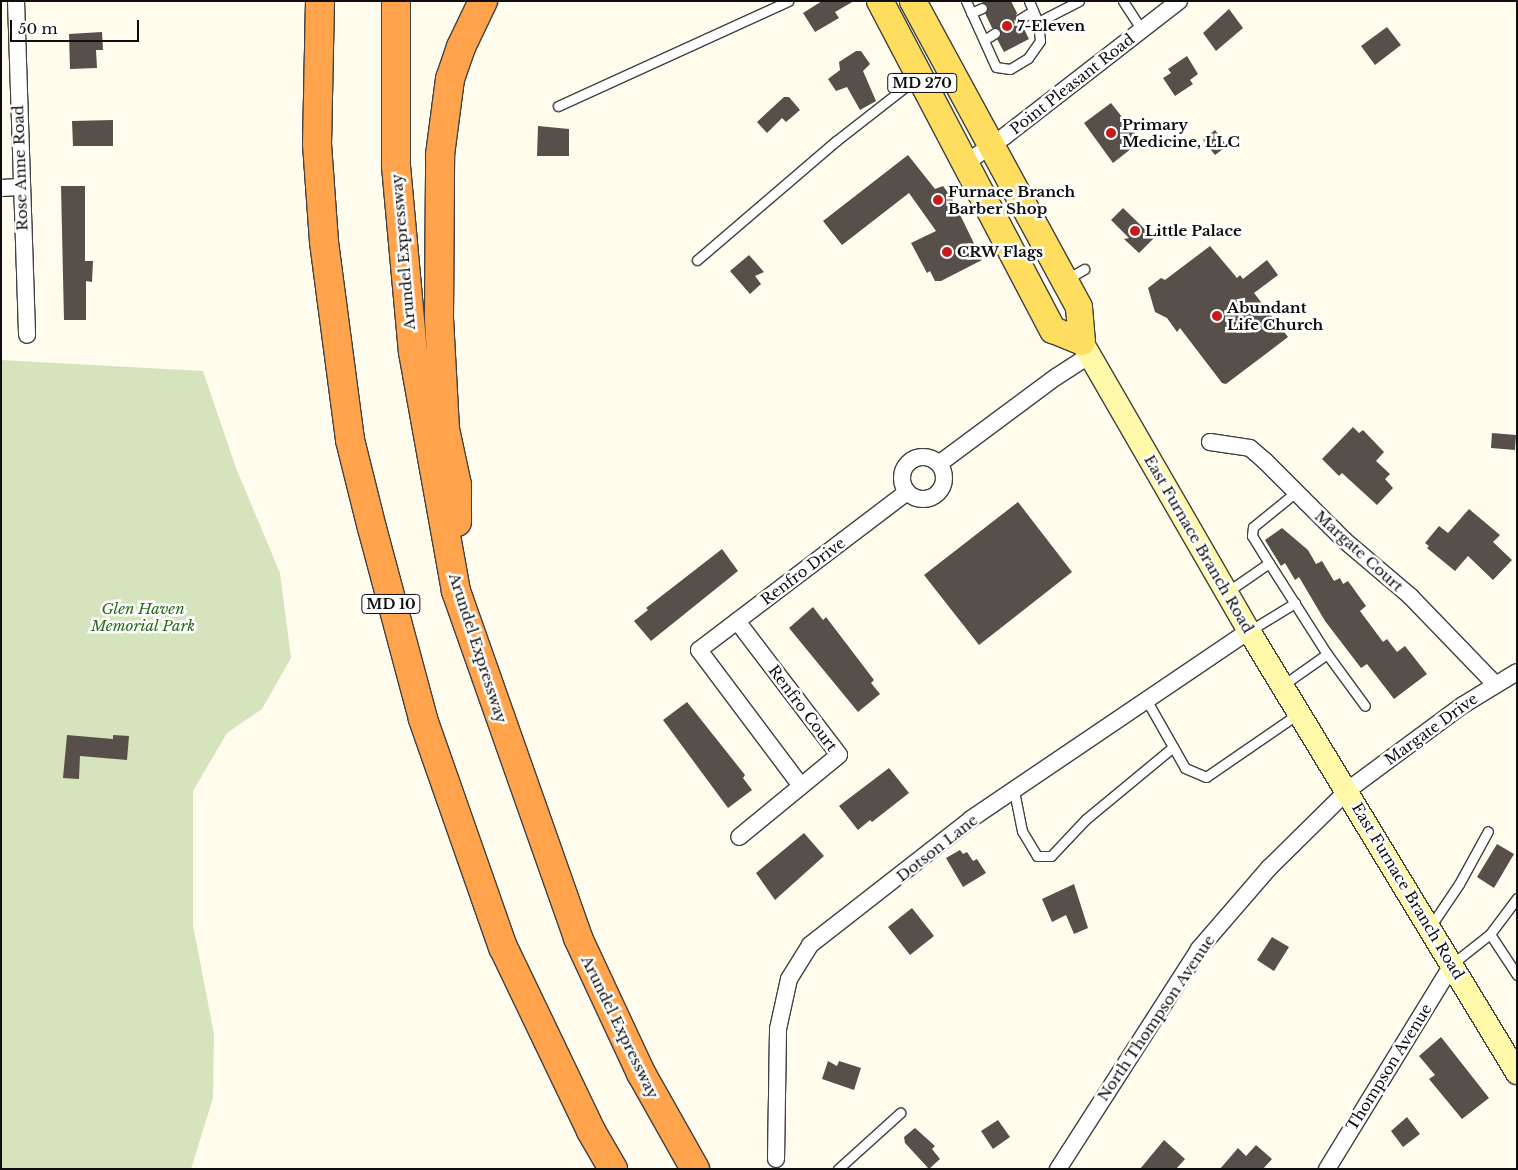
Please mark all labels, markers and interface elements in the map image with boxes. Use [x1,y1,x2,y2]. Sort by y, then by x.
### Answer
scale bar [12,10,141,42]
place label: 7-Eleven [1017,17,1085,35]
text: 50 m [18,19,58,38]
marker: 7-Eleven [1001,20,1013,32]
street label: Point Pleasant Road [1006,30,1138,138]
road number: MD 270 [887,72,957,95]
street label: Rose Anne Road [9,105,31,231]
place label: Primary Medicine, LLC [1122,115,1240,150]
marker: Primary Medicine, LLC [1104,126,1118,140]
street label: Arundel Expressway [387,173,419,331]
place label: Furnace Branch Barber Shop [948,182,1075,217]
marker: Furnace Branch Barber Shop [932,194,944,206]
place label: Little Palace [1145,222,1242,240]
marker: Little Palace [1129,225,1141,237]
place label: CRW Flags [957,243,1044,261]
marker: CRW Flags [941,246,953,258]
place label: Abundant Life Church [1227,298,1323,333]
marker: Abundant Life Church [1211,310,1223,322]
street label: East Furnace Branch Road [1141,452,1257,636]
street label: Margate Court [1311,507,1407,595]
street label: Renfro Drive [757,533,849,609]
street label: Arundel Expressway [445,571,511,725]
road number: MD 10 [361,592,421,616]
park label: Glen Haven Memorial Park [91,599,195,634]
street label: Renfro Court [765,662,841,754]
street label: Margate Drive [1381,689,1481,769]
street label: East Furnace Branch Road [1348,799,1468,983]
street label: Dotson Lane [893,811,981,885]
street label: North Thompson Avenue [1093,931,1219,1105]
street label: Arundel Expressway [578,953,662,1101]
street label: Thompson Avenue [1342,1000,1436,1134]

